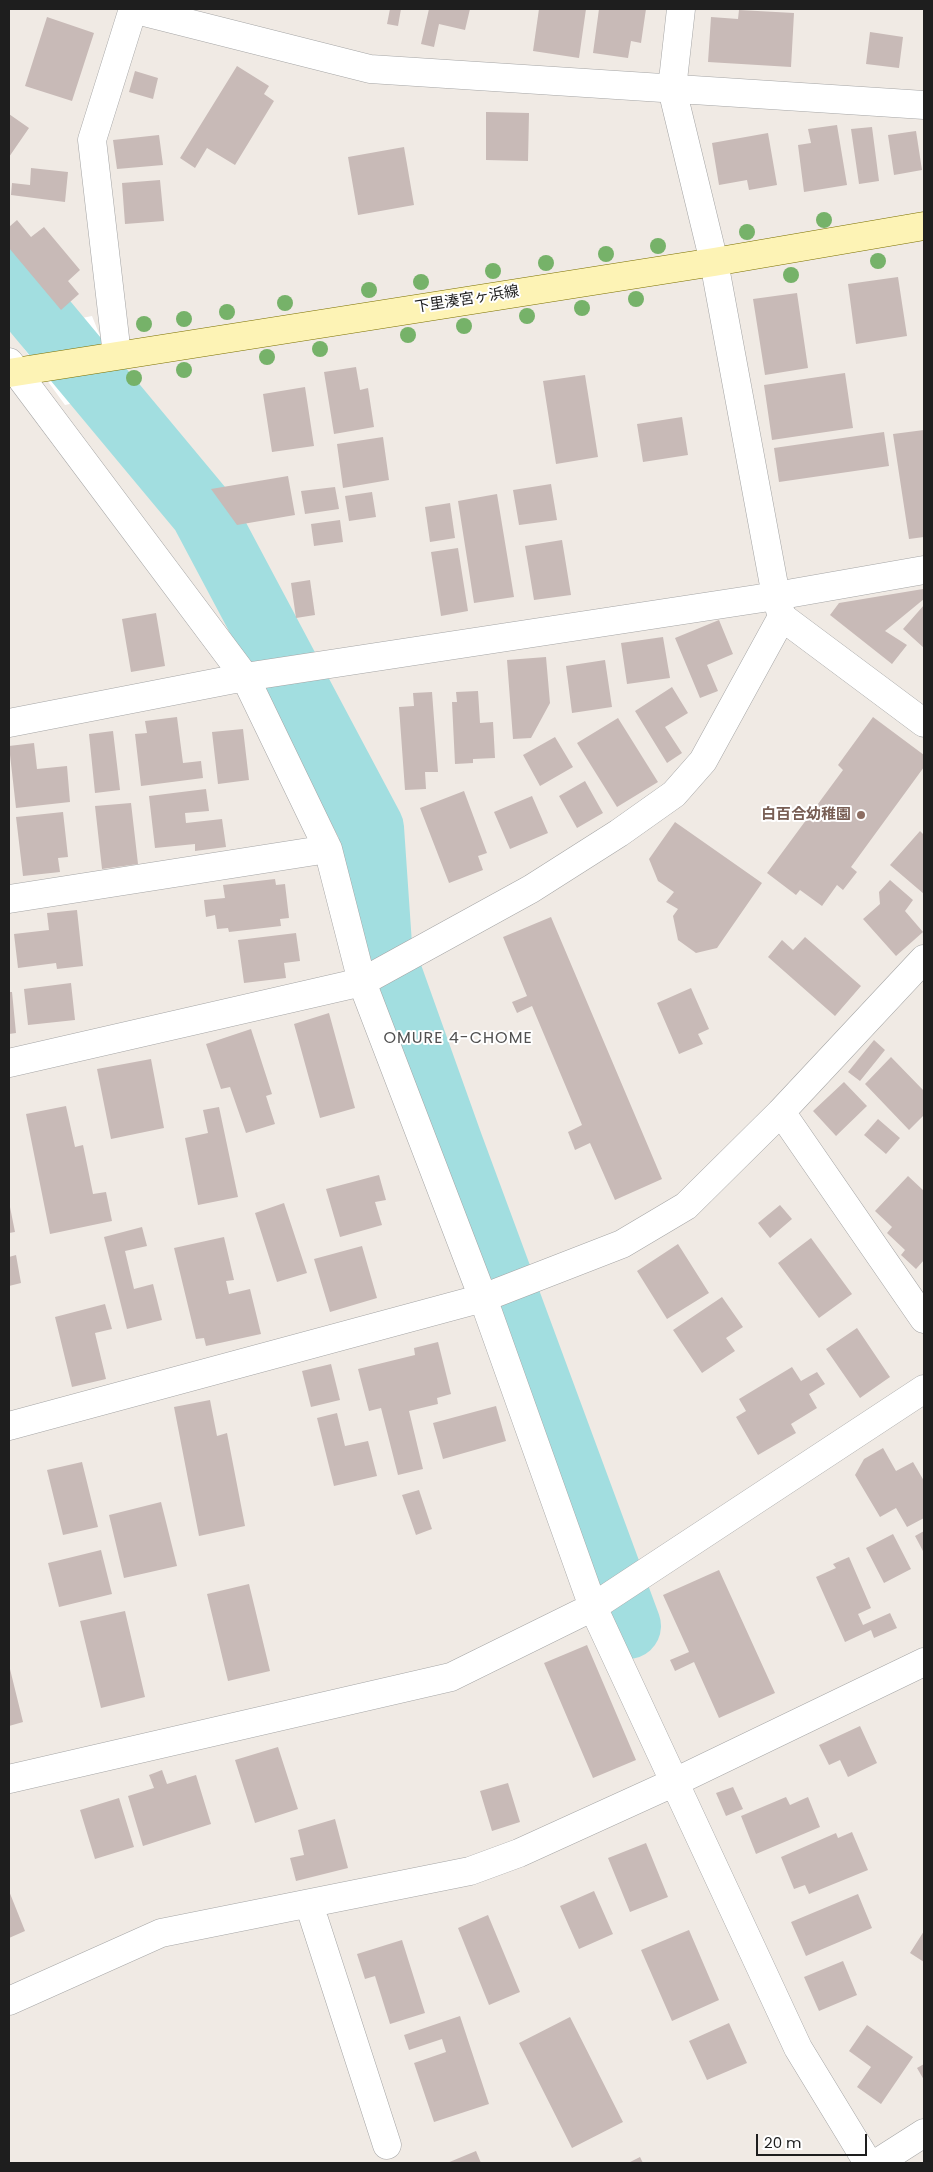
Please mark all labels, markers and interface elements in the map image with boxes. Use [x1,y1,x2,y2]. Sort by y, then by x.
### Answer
street label: 下里湊宮ヶ浜線 [414,283,520,317]
place label: 白百合幼稚園 [761,806,851,824]
marker: 白百合幼稚園 [855,809,867,821]
district label: OMURE 4-CHOME [382,1029,534,1049]
scale bar [758,2124,869,2156]
text: 20 m [764,2132,802,2153]

